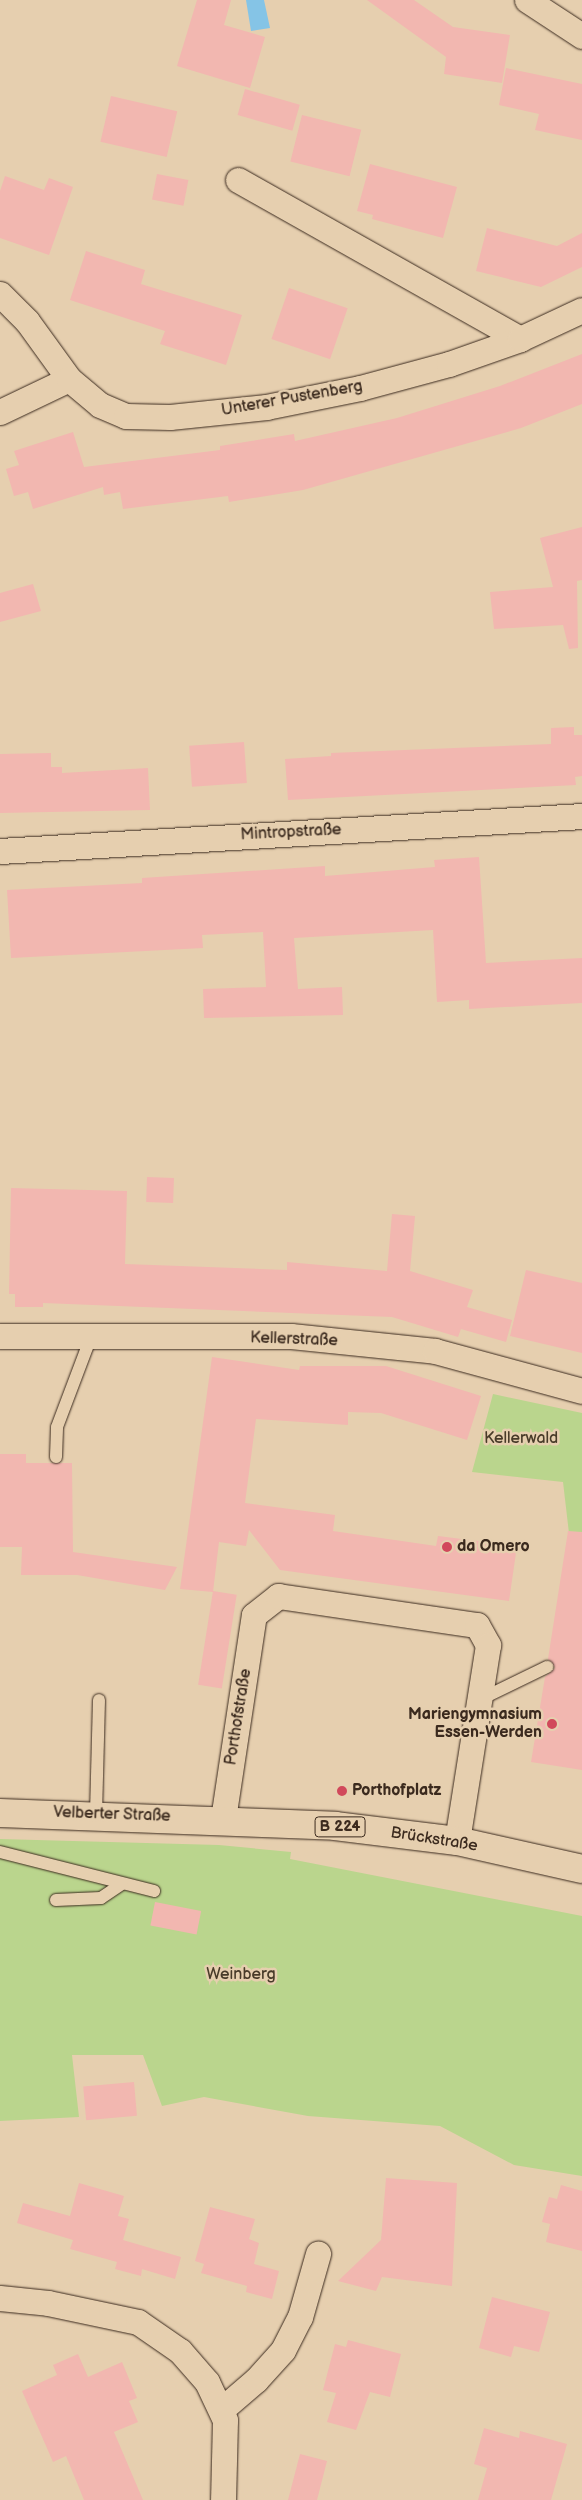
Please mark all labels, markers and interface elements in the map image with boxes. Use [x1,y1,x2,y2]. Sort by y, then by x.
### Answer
street label: Unterer Pustenberg [220,377,364,421]
street label: Mintropstraße [240,821,342,845]
street label: Kellerstraße [250,1329,338,1351]
park label: Kellerwald [484,1429,558,1449]
place label: da Omero [457,1537,530,1557]
marker: da Omero [441,1541,453,1553]
street label: Porthofstraße [222,1667,256,1767]
place label: Mariengymnasium Essen-Werden [408,1705,542,1743]
marker: Mariengymnasium Essen-Werden [546,1718,558,1730]
place label: Porthofplatz [352,1781,441,1801]
marker: Porthofplatz [336,1785,348,1797]
street label: Velberter Straße [53,1803,171,1827]
road number: B 224 [314,1814,366,1840]
street label: Brückstraße [389,1824,479,1856]
park label: Weinberg [206,1965,276,1985]

